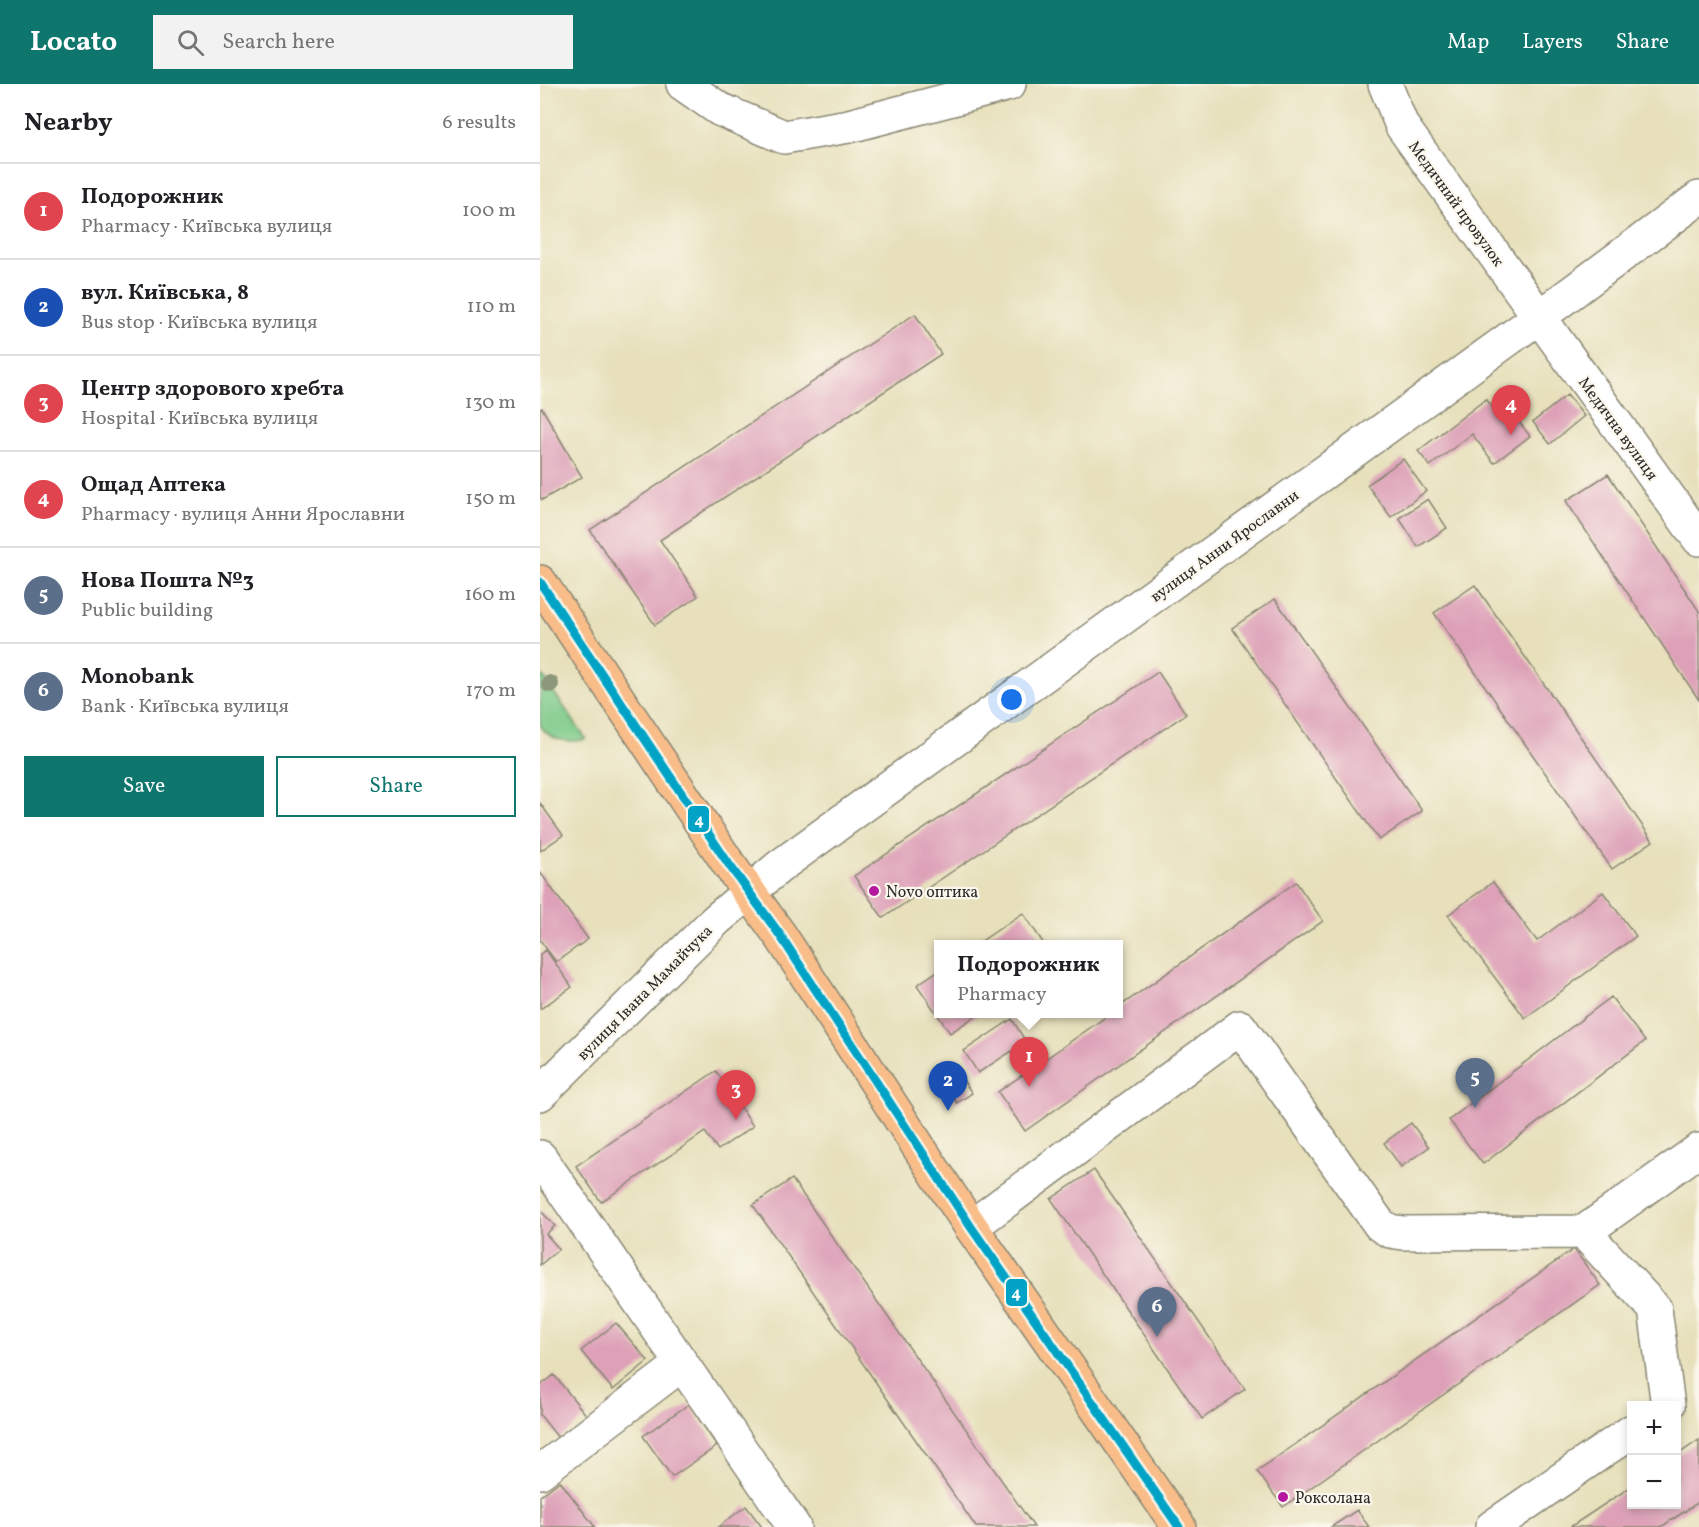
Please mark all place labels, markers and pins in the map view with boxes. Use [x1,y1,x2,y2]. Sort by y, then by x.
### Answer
pin: 4 [1492,386,1530,435]
place label: Novo оптика [886,882,978,904]
marker: Novo оптика [867,884,881,898]
pin: 1 [1010,1038,1048,1087]
pin: 5 [1456,1058,1494,1108]
pin: 2 [928,1062,968,1111]
pin: 3 [716,1070,756,1120]
pin: 6 [1138,1288,1176,1337]
place label: Роксолана [1295,1488,1371,1510]
marker: Роксолана [1276,1490,1290,1504]

